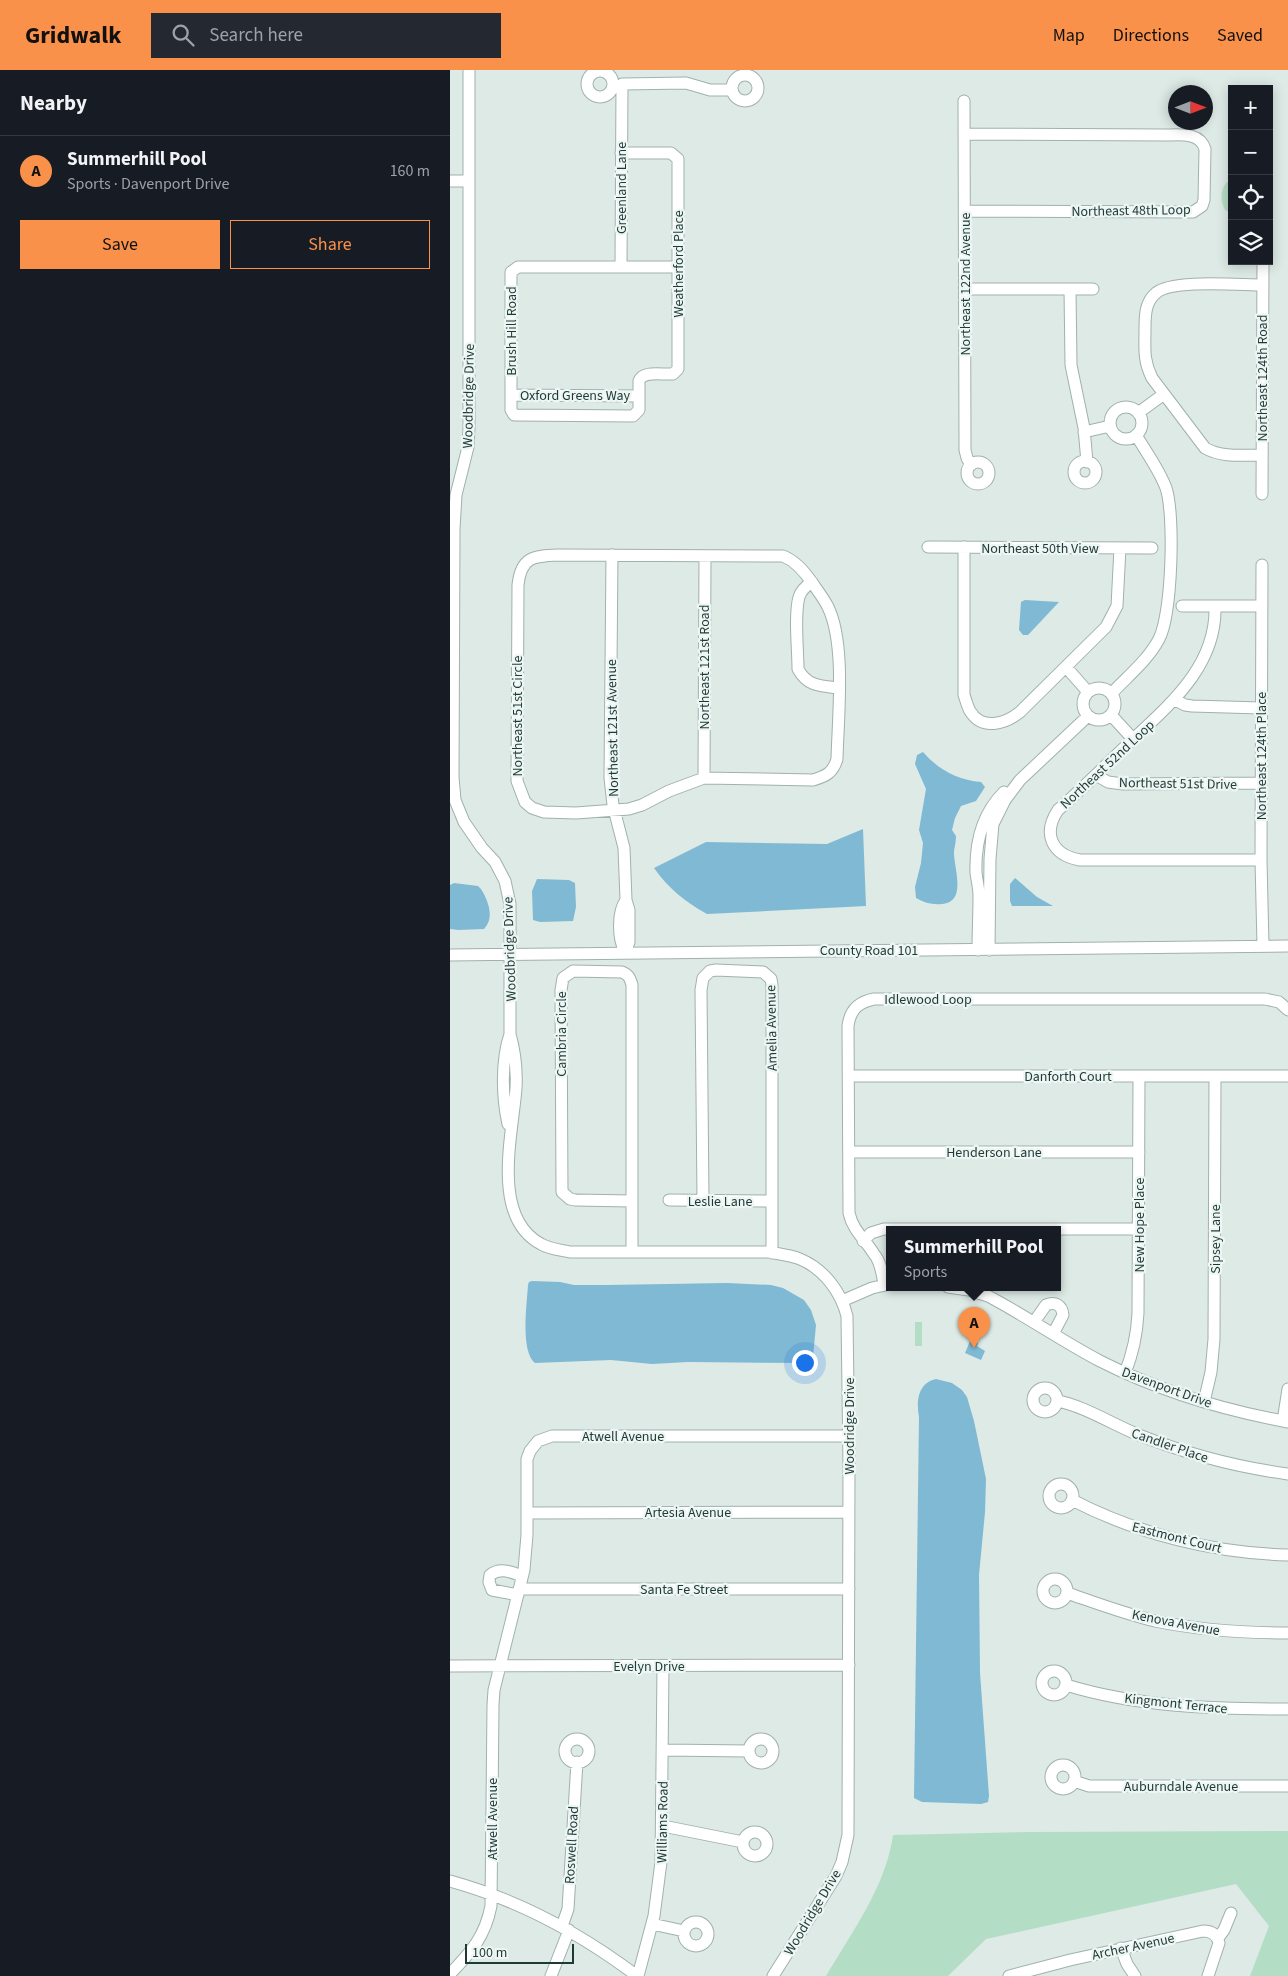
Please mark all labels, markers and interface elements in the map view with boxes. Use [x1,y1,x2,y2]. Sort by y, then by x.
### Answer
search box [151,13,501,58]
text: Gridwalk [25,18,121,53]
icon: search [169,21,197,49]
text: Search here [209,22,303,49]
text: Map [1053,23,1085,48]
text: Directions [1113,23,1189,48]
text: Saved [1217,23,1263,48]
north arrow [1168,85,1213,130]
map controls [1228,85,1273,265]
button: + [1228,85,1273,130]
text: Nearby [20,88,87,118]
button: − [1228,130,1273,175]
street label: Greenland Lane [612,142,632,234]
text: Summerhill Pool [67,146,207,173]
text: A [31,160,41,182]
text: 160 m [390,160,430,182]
text: Sports · Davenport Drive [67,173,229,195]
button: locate [1228,175,1273,220]
street label: Northeast 48th Loop [1071,200,1191,222]
street label: Weatherford Place [669,210,689,318]
street label: Northeast 122nd Avenue [956,212,976,356]
button: Save [20,220,220,269]
button: Share [230,220,430,269]
button: layers [1228,220,1273,265]
street label: Brush Hill Road [502,286,522,376]
street label: Northeast 124th Road [1253,315,1273,441]
street label: Woodbridge Drive [458,343,480,449]
street label: Oxford Greens Way [520,386,631,406]
street label: Northeast 50th View [981,539,1099,559]
street label: Northeast 121st Road [695,605,715,729]
street label: Northeast 51st Circle [508,656,528,776]
street label: Northeast 121st Avenue [602,659,624,797]
street label: Northeast 124th Place [1252,692,1272,820]
street label: Northeast 52nd Loop [1056,715,1159,814]
street label: Northeast 51st Drive [1119,773,1237,795]
street label: Woodbridge Drive [498,896,522,1002]
street label: County Road 101 [820,941,918,961]
street label: Amelia Avenue [761,985,783,1071]
street label: Idlewood Loop [884,990,972,1010]
street label: Cambria Circle [552,991,572,1077]
street label: Danforth Court [1024,1067,1112,1087]
street label: Henderson Lane [946,1143,1042,1163]
street label: New Hope Place [1130,1178,1150,1272]
street label: Leslie Lane [688,1192,752,1212]
street label: Sipsey Lane [1206,1204,1226,1274]
popup [886,1226,1061,1291]
text: Summerhill Pool [904,1234,1043,1261]
text: Sports [904,1261,947,1283]
pin: A [958,1307,990,1348]
your location [792,1350,818,1376]
street label: Davenport Drive [1119,1362,1215,1414]
street label: Woodridge Drive [840,1377,860,1474]
street label: Candler Place [1128,1423,1211,1468]
street label: Atwell Avenue [582,1427,664,1447]
street label: Artesia Avenue [645,1503,731,1523]
street label: Eastmont Court [1130,1517,1224,1559]
street label: Santa Fe Street [640,1580,728,1600]
street label: Kenova Avenue [1130,1605,1222,1641]
street label: Evelyn Drive [613,1657,685,1677]
street label: Kingmont Terrace [1123,1689,1229,1719]
street label: Auburndale Avenue [1124,1777,1238,1797]
street label: Atwell Avenue [483,1778,503,1860]
street label: Williams Road [652,1781,674,1863]
street label: Roswell Road [560,1805,584,1885]
street label: Woodridge Drive [779,1866,846,1959]
street label: Archer Avenue [1090,1928,1176,1966]
scale bar [465,1941,574,1964]
text: 100 m [472,1943,507,1963]

